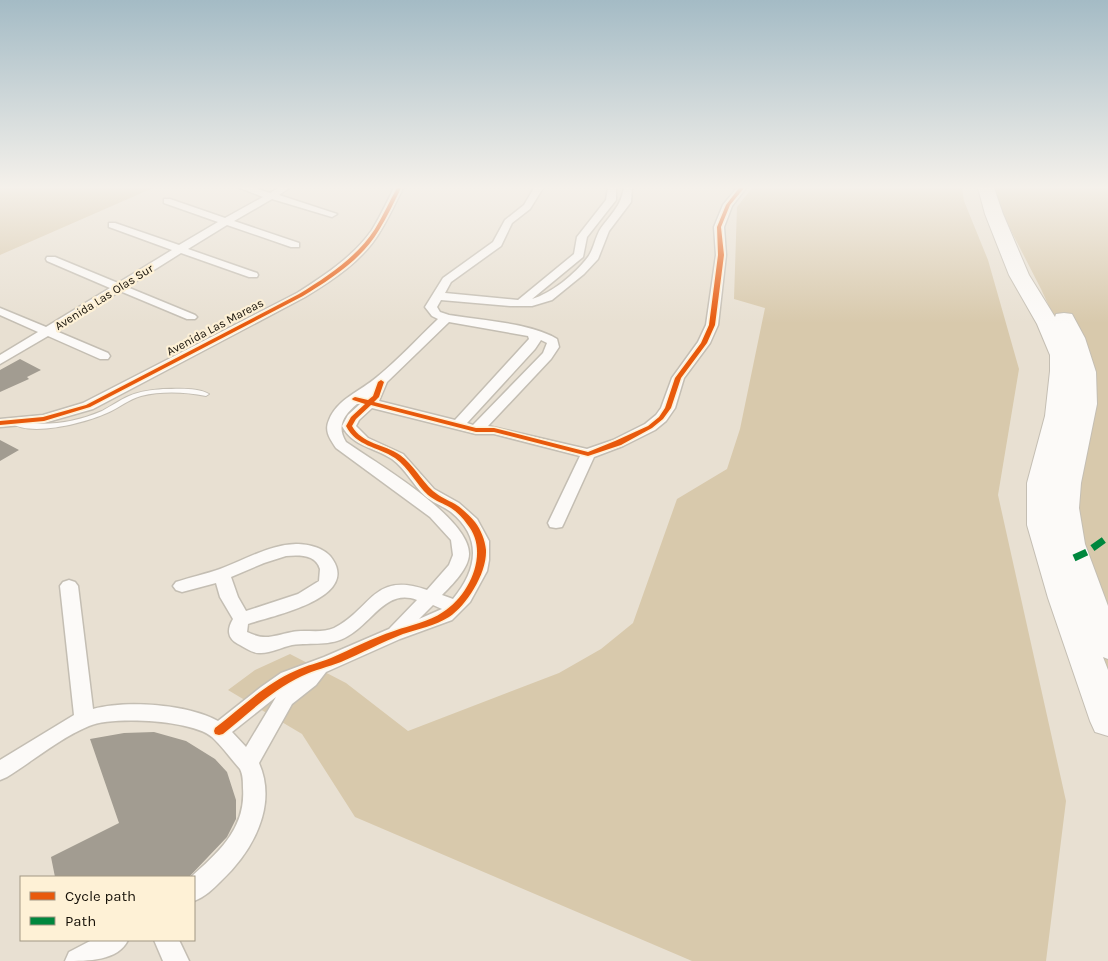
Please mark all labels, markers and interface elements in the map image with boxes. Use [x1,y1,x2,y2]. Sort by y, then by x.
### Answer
street label: Avenida Las Olas Sur [52,261,156,333]
street label: Avenida Las Mareas [164,296,266,358]
legend [20,876,195,941]
text: Cycle path [65,887,136,905]
text: Path [65,912,96,930]

